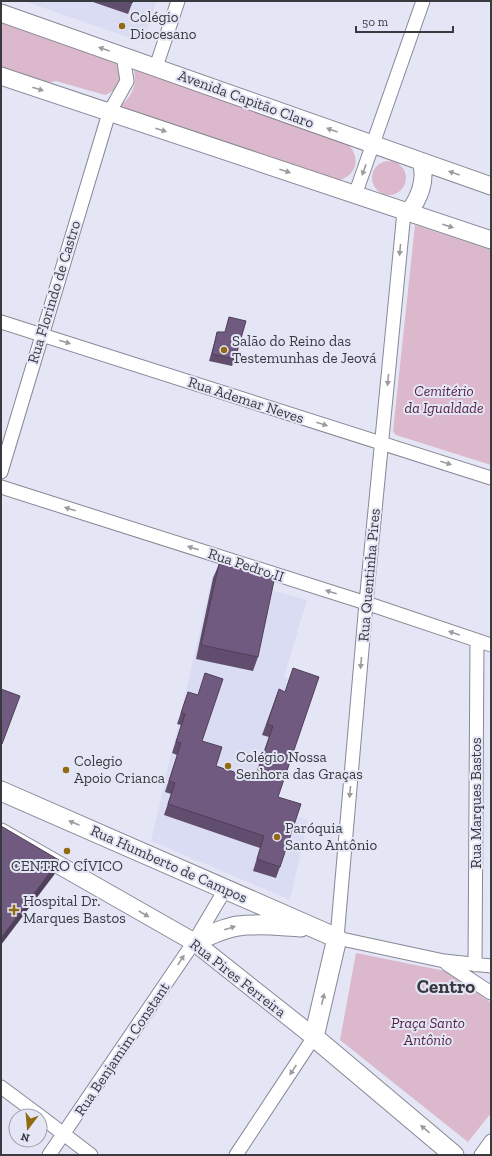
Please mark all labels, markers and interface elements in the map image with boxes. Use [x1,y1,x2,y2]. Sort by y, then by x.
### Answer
place label: Colégio Diocesano [130,8,197,43]
scale bar [356,8,453,34]
text: 50 m [362,15,389,29]
marker: Colégio Diocesano [117,21,127,31]
one-way arrow [97,46,109,52]
street label: Avenida Capitão Claro [176,66,317,132]
one-way arrow [32,86,44,92]
one-way arrow [325,126,337,132]
one-way arrow [156,127,168,133]
one-way arrow [361,164,367,176]
one-way arrow [279,168,291,174]
one-way arrow [448,170,460,176]
street label: Rua Florindo de Castro [24,218,84,366]
one-way arrow [442,223,454,229]
one-way arrow [397,244,403,256]
place label: Salão do Reino das Testemunhas de Jeová [232,332,376,367]
one-way arrow [59,339,71,345]
marker: Salão do Reino das Testemunhas de Jeová [219,345,229,355]
street label: Rua Ademar Neves [186,373,306,427]
one-way arrow [384,374,391,386]
park label: Cemitério da Igualdade [405,382,483,417]
one-way arrow [316,421,328,427]
one-way arrow [440,461,452,467]
one-way arrow [63,506,75,512]
street label: Rua Quentinha Pires [354,508,384,642]
street label: Rua Pedro II [206,544,286,586]
one-way arrow [187,545,199,551]
one-way arrow [324,589,336,595]
one-way arrow [448,630,460,636]
one-way arrow [357,657,364,669]
street label: Rua Marques Bastos [467,737,485,869]
place label: Colégio Nossa Senhora das Graças [236,748,363,783]
place label: Colegio Apoio Crianca [74,752,165,787]
marker: Colégio Nossa Senhora das Graças [223,761,233,771]
marker: Colegio Apoio Crianca [61,765,71,775]
one-way arrow [346,786,353,798]
place label: Paróquia Santo Antônio [285,819,377,854]
one-way arrow [69,820,80,826]
street label: Rua Humberto de Campos [88,821,250,907]
marker: Paróquia Santo Antônio [272,832,282,842]
marker: CENTRO CÍVICO [62,846,72,856]
place label: CENTRO CÍVICO [11,857,123,875]
place label: Hospital Dr. Marques Bastos [23,892,126,927]
marker: Hospital Dr. Marques Bastos [8,904,20,916]
one-way arrow [138,910,150,917]
one-way arrow [224,925,236,931]
street label: Rua Pires Ferreira [186,935,290,1021]
one-way arrow [177,955,185,966]
district label: Centro [417,975,475,998]
street label: Rua Benjamim Constant [71,979,174,1119]
one-way arrow [320,993,326,1006]
park label: Praça Santo Antônio [391,1014,465,1049]
one-way arrow [289,1064,296,1076]
north arrow [8,1108,48,1148]
one-way arrow [420,1125,430,1134]
text: N [19,1130,31,1145]

